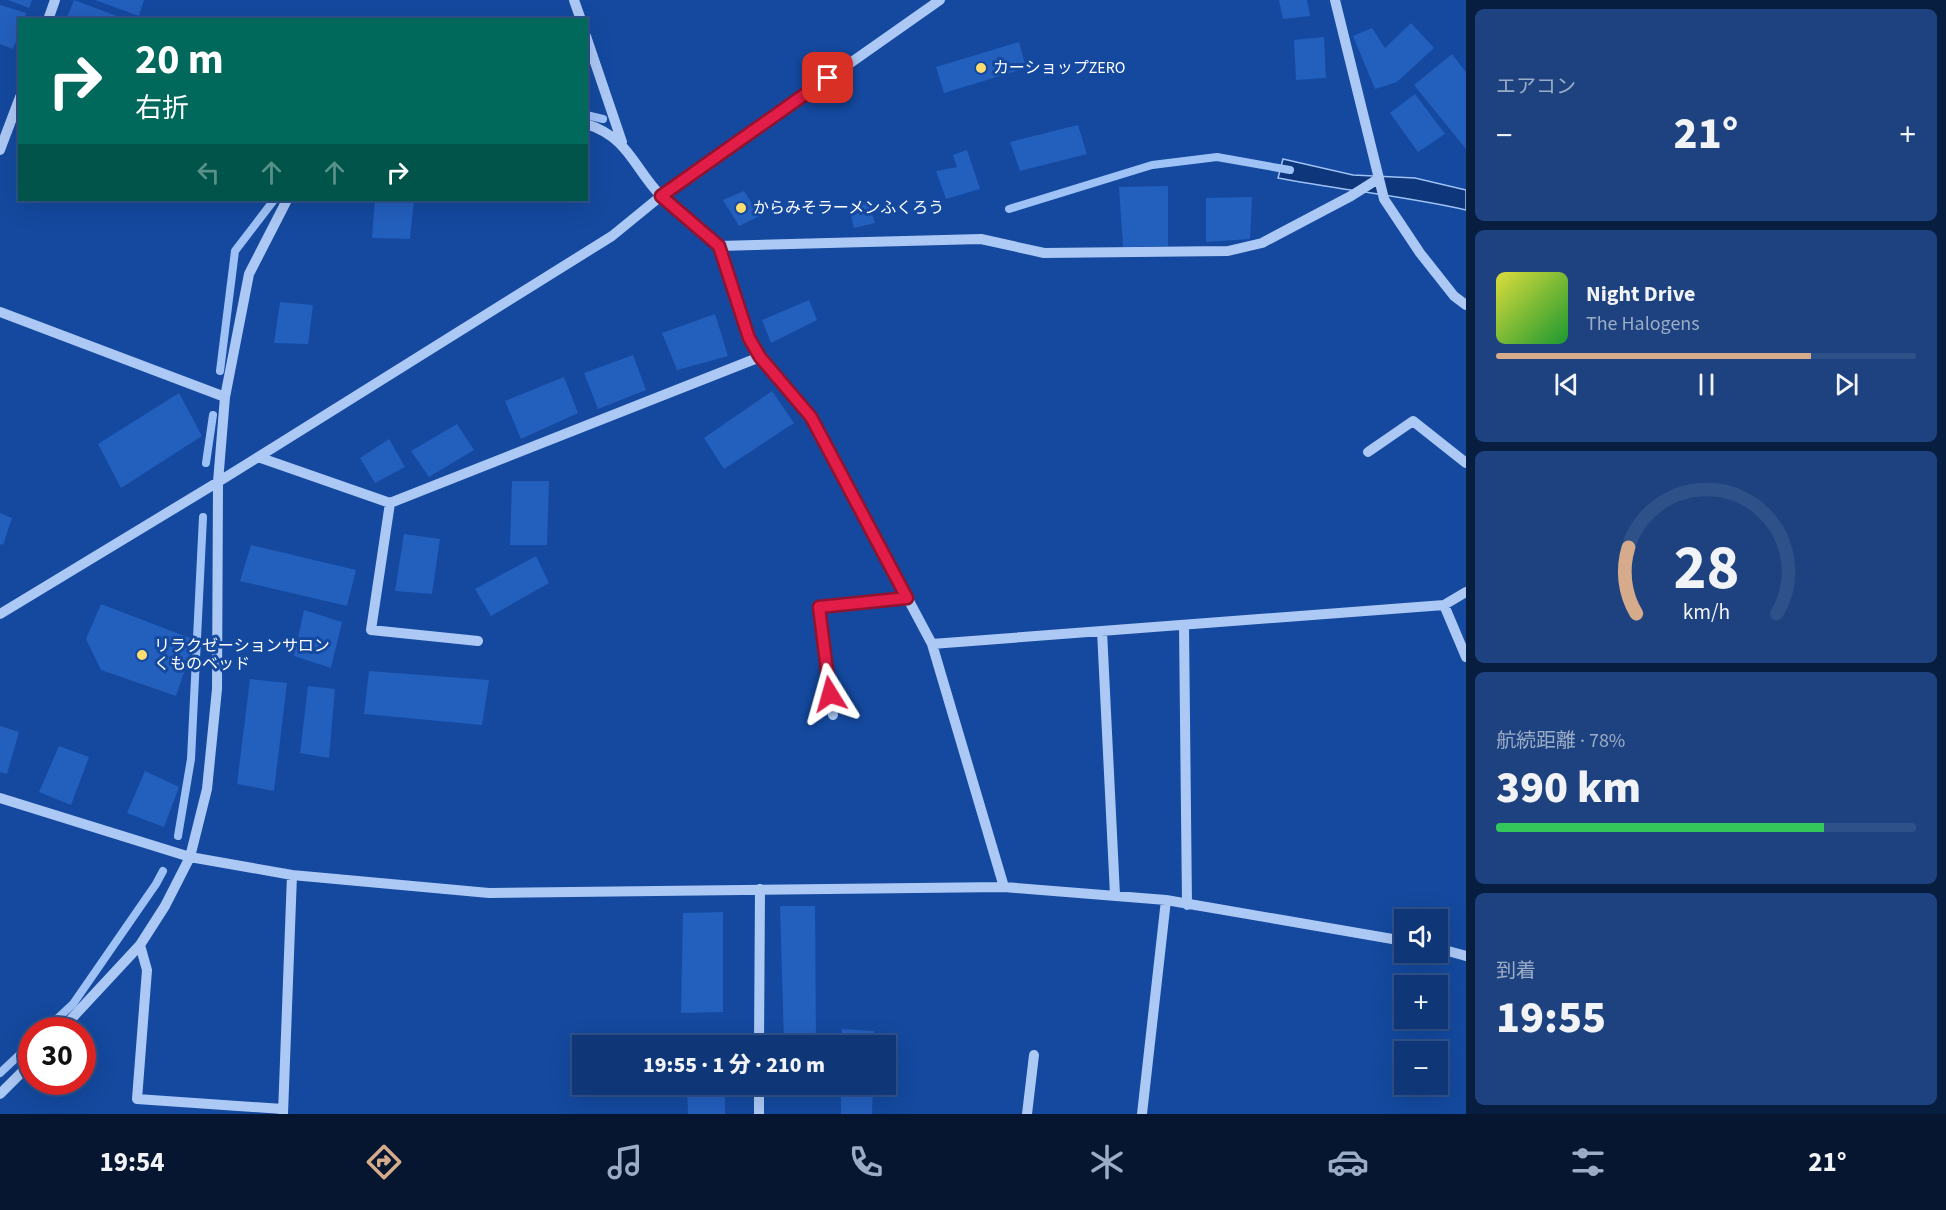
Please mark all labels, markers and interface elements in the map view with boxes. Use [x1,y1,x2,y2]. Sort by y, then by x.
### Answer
text: 20 m [135,30,224,90]
icon: right [36,42,114,120]
pin [802,52,853,103]
place label: カーショップZERO [993,57,1125,79]
icon: arrive [811,61,844,94]
marker: カーショップZERO [974,61,988,75]
text: エアコン [1496,73,1576,101]
text: 右折 [135,89,189,128]
text: 21° [1674,102,1738,166]
text: − [1496,112,1512,159]
text: + [1900,112,1916,159]
icon: left [192,156,225,189]
icon: ahead [255,156,288,189]
icon: ahead [318,156,351,189]
icon: right [381,156,414,189]
place label: からみそラーメンふくろう [753,197,944,219]
marker: からみそラーメンふくろう [734,201,748,215]
text: Night Drive [1586,278,1695,310]
text: The Halogens [1586,310,1700,338]
icon: previous [1550,368,1583,401]
icon: pause [1690,368,1723,401]
icon: next [1830,368,1863,401]
text: 28 [1673,524,1739,613]
text: km/h [1682,597,1730,628]
place label: リラクゼーションサロン くものベッド [154,635,330,675]
marker: リラクゼーションサロン くものベッド [135,648,149,662]
position arrow [798,662,862,726]
text: 航続距離 · 78% [1496,727,1625,755]
text: 390 km [1496,756,1641,820]
map controls [1394,909,1448,1095]
button: sound [1394,909,1448,963]
text: 到着 [1496,957,1536,985]
button: + [1394,975,1448,1029]
text: 19:55 [1496,986,1606,1050]
speed limit sign: 30 [18,1017,96,1095]
button: − [1394,1041,1448,1095]
text: 19:55 · 1 分 · 210 m [643,1049,825,1081]
icon: directions [363,1141,405,1183]
icon: music [604,1141,646,1183]
icon: phone [845,1141,887,1183]
icon: climate [1086,1141,1128,1183]
icon: car [1327,1141,1369,1183]
icon: filters [1567,1141,1609,1183]
text: 19:54 [99,1143,165,1182]
text: 21° [1808,1143,1847,1182]

